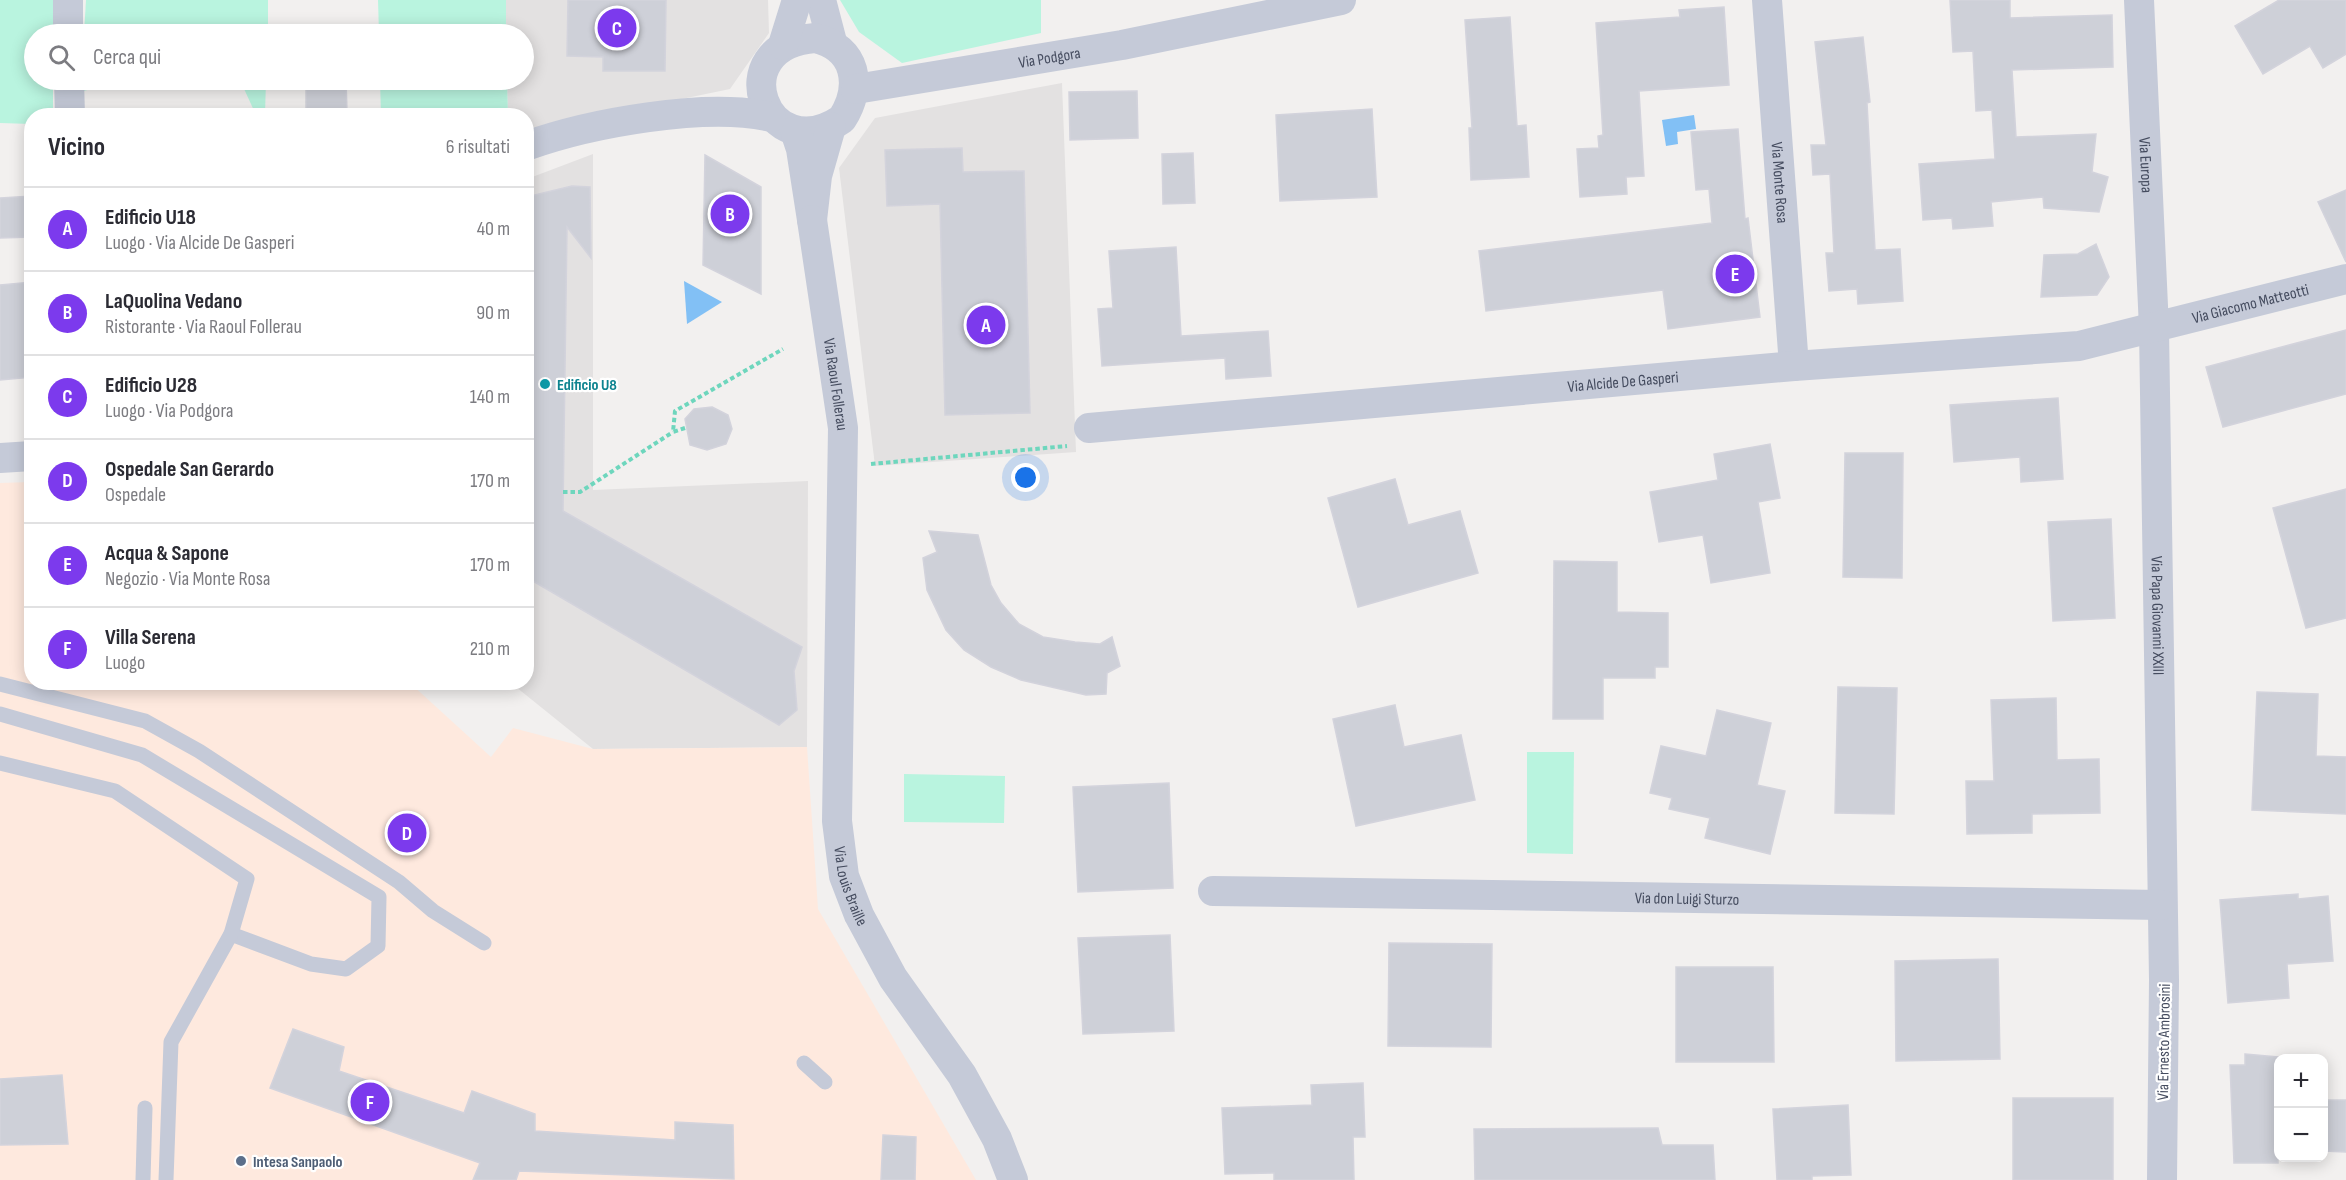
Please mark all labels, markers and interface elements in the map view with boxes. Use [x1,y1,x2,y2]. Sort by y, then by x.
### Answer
pin: C [598,6,636,51]
search box [24,24,534,90]
icon: search [45,41,78,74]
text: Cerca qui [93,44,161,71]
street label: Via Podgora [1017,44,1082,73]
text: Vicino [48,132,105,163]
text: 6 risultati [446,135,510,159]
street label: Via Europa [2134,137,2156,193]
street label: Via Monte Rosa [1766,141,1791,224]
pin: B [710,192,750,236]
text: Edificio U18 [105,204,196,231]
text: A [63,217,72,241]
text: 40 m [477,217,510,241]
text: Luogo · Via Alcide De Gasperi [105,231,295,255]
pin: E [1716,252,1754,296]
street label: Via Giacomo Matteotti [2190,281,2311,328]
text: LaQuolina Vedano [105,288,242,315]
text: B [63,301,72,325]
text: 90 m [476,301,510,325]
pin: A [966,302,1006,348]
text: Ristorante · Via Raoul Follerau [105,315,302,339]
street label: Via Raoul Follerau [819,337,851,432]
street label: Via Alcide De Gasperi [1567,368,1679,397]
text: Edificio U28 [105,372,197,399]
place label: Edificio U8 [557,376,617,395]
marker: Edificio U8 [538,377,552,391]
text: C [62,385,73,409]
text: 140 m [470,385,510,409]
text: Luogo · Via Podgora [105,399,234,423]
text: Ospedale San Gerardo [105,456,274,483]
your location [1011,463,1040,492]
text: D [62,469,73,493]
text: 170 m [470,469,510,493]
text: Ospedale [105,483,166,507]
text: Acqua & Sapone [105,540,229,567]
text: E [63,553,72,577]
text: 170 m [470,553,510,577]
street label: Via Papa Giovanni XXIII [2146,556,2167,675]
text: Negozio · Via Monte Rosa [105,567,271,591]
text: Villa Serena [105,624,196,651]
text: F [63,637,72,661]
text: 210 m [470,637,510,661]
text: Luogo [105,651,145,675]
pin: D [388,810,426,856]
street label: Via Louis Braille [829,845,871,930]
street label: Via don Luigi Sturzo [1635,889,1739,910]
street label: Via Ernesto Ambrosini [2154,984,2175,1100]
map controls [2274,1054,2328,1162]
button: + [2274,1054,2328,1108]
pin: F [350,1080,389,1124]
button: − [2274,1108,2328,1162]
place label: Intesa Sanpaolo [253,1153,343,1172]
marker: Intesa Sanpaolo [234,1154,248,1168]

